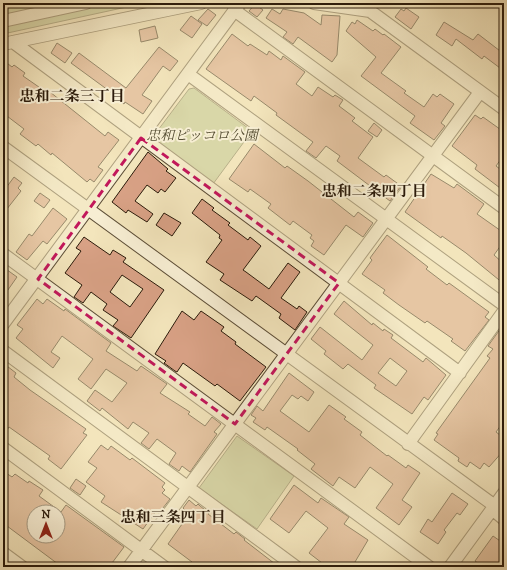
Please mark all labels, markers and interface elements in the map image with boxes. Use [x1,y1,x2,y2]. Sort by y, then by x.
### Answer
district label: 忠和二条三丁目 [19,87,125,106]
park label: 忠和ピッコロ公園 [146,127,260,145]
district label: 忠和二条四丁目 [321,182,427,201]
north arrow [26,504,66,544]
text: N [41,508,51,522]
district label: 忠和三条四丁目 [120,508,226,527]

